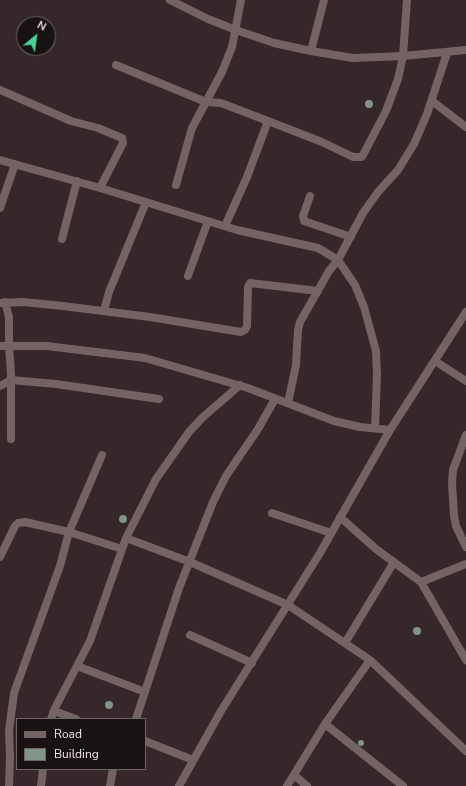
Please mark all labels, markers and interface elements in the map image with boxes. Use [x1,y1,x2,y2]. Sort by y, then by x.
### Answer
north arrow [16,16,56,56]
text: N [34,17,49,34]
legend [16,718,146,770]
text: Road [54,726,82,742]
text: Building [54,746,99,762]

